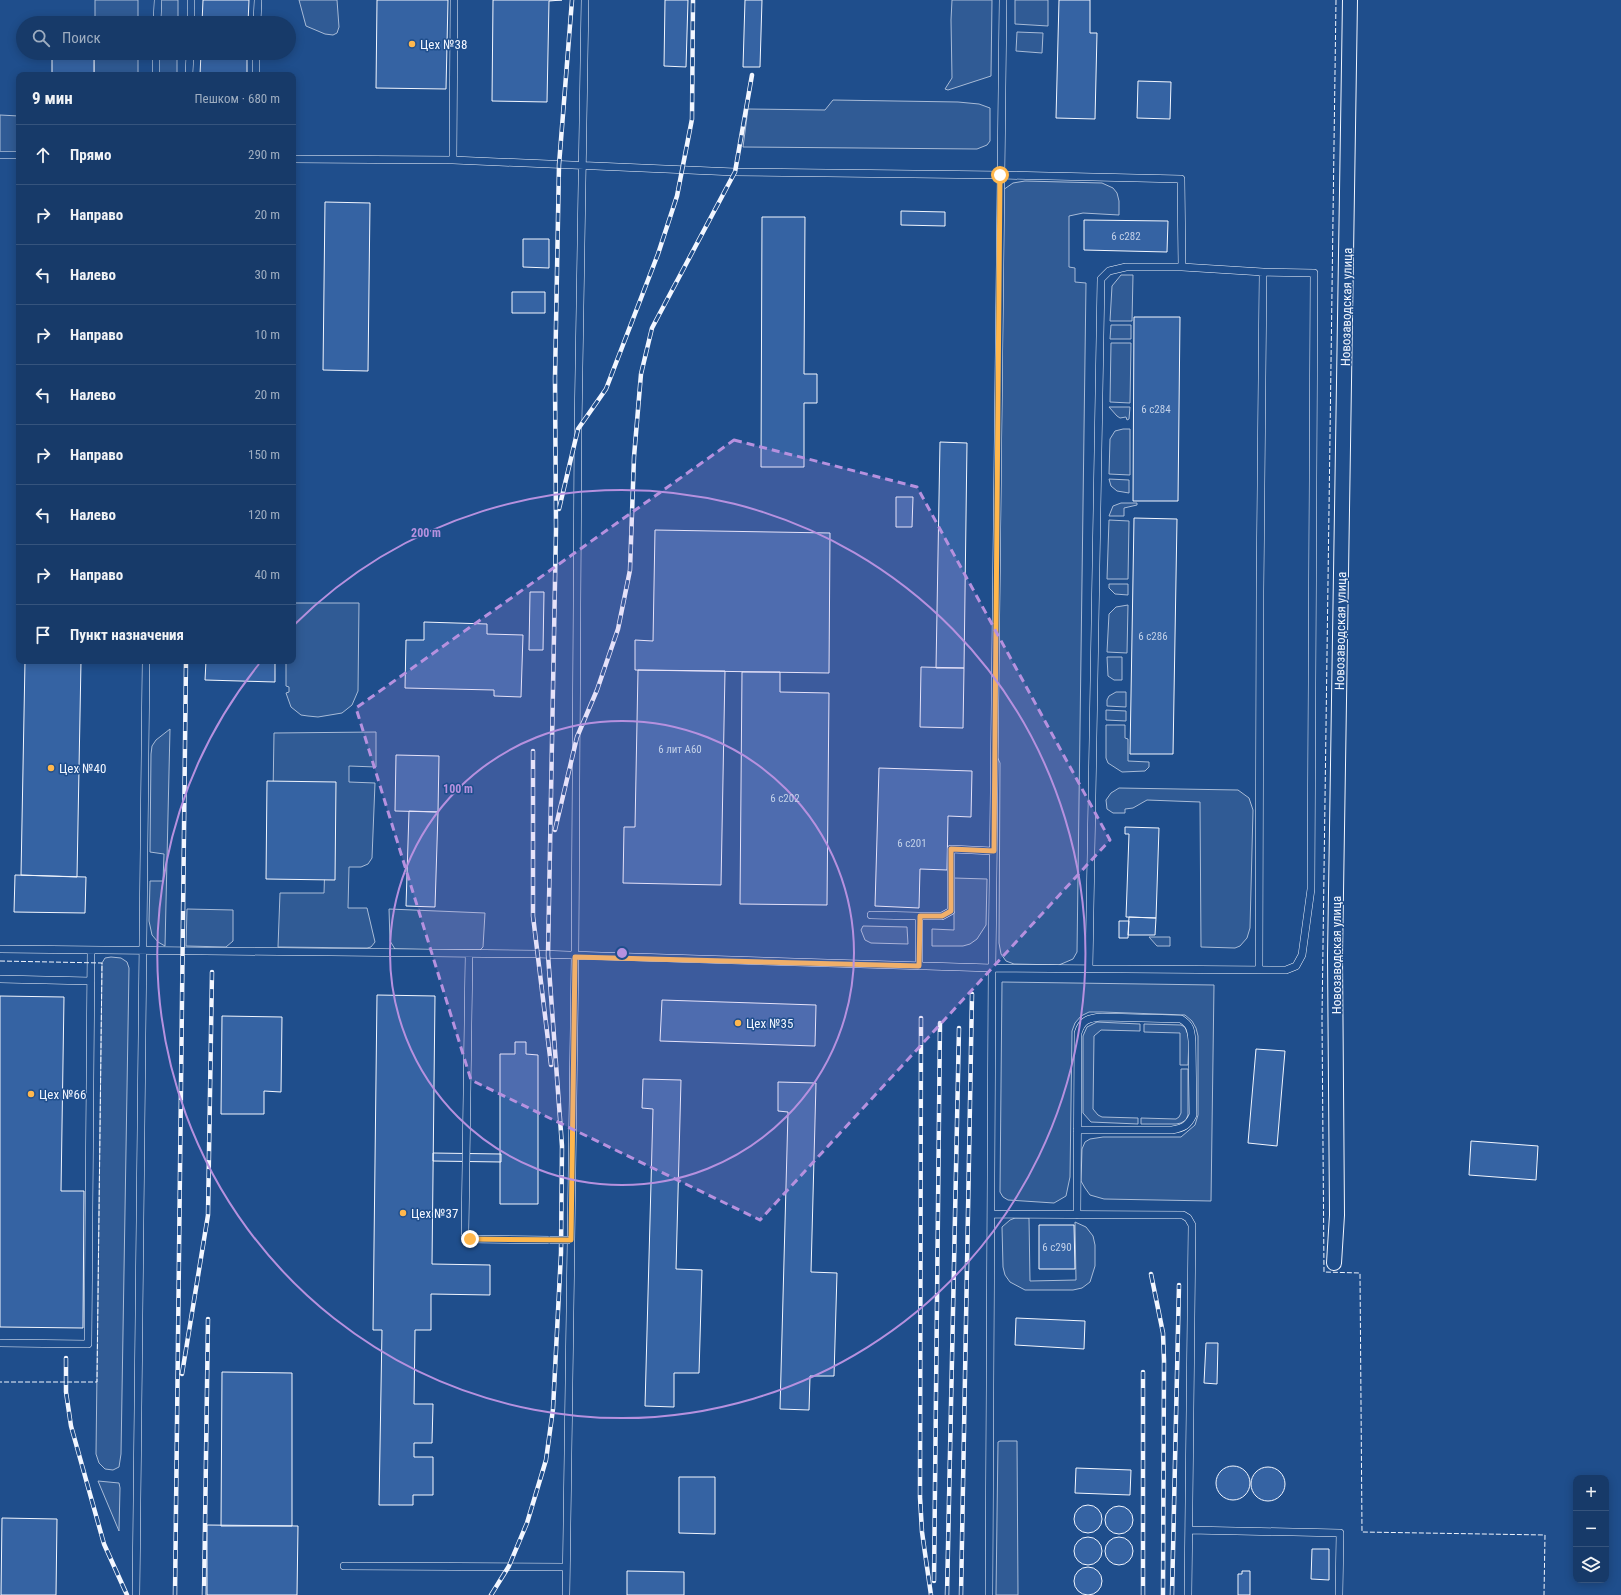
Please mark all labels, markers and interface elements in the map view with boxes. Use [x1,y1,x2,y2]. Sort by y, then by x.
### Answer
search box [16,16,296,60]
icon: search [30,27,52,49]
text: Поиск [62,29,101,47]
place label: Цех №38 [420,37,467,52]
marker: Цех №38 [407,39,417,49]
text: 9 мин [32,88,73,108]
text: Пешком · 680 m [194,91,280,106]
icon: ahead [32,144,54,166]
text: Прямо [70,146,111,164]
text: 290 m [248,147,280,162]
route start [991,166,1009,184]
icon: right [32,204,54,226]
text: Направо [70,206,123,224]
text: 20 m [254,207,280,222]
house number: 6 с282 [1111,230,1141,243]
street label: Новозаводская улица [1338,248,1355,366]
icon: left [32,264,54,286]
text: Налево [70,266,116,284]
text: 30 m [254,267,280,282]
icon: right [32,324,54,346]
text: Направо [70,326,123,344]
text: 10 m [254,327,280,342]
icon: left [32,384,54,406]
text: Налево [70,386,116,404]
text: 20 m [254,387,280,402]
house number: 6 с284 [1141,403,1171,416]
icon: right [32,444,54,466]
text: Направо [70,446,123,464]
text: 150 m [248,447,280,462]
icon: left [32,504,54,526]
text: Налево [70,506,116,524]
text: 120 m [248,507,280,522]
text: 200 m [411,526,441,540]
icon: right [32,564,54,586]
text: Направо [70,566,123,584]
text: 40 m [254,567,280,582]
street label: Новозаводская улица [1332,572,1349,690]
icon: arrive [32,624,54,646]
text: Пункт назначения [70,626,184,644]
house number: 6 с286 [1138,630,1168,643]
house number: 6 лит А60 [658,743,702,756]
place label: Цех №40 [59,761,106,776]
marker: Цех №40 [46,763,56,773]
text: 100 m [443,782,473,796]
house number: 6 с202 [770,792,800,805]
house number: 6 с201 [897,837,927,850]
street label: Новозаводская улица [1329,896,1344,1014]
centre of rings [615,946,629,960]
place label: Цех №35 [746,1016,793,1031]
marker: Цех №35 [733,1018,743,1028]
place label: Цех №66 [39,1087,86,1102]
marker: Цех №66 [26,1089,36,1099]
place label: Цех №37 [411,1206,458,1221]
marker: Цех №37 [398,1208,408,1218]
route end [461,1230,479,1248]
house number: 6 с290 [1042,1241,1072,1254]
map controls [1573,1475,1609,1583]
button: + [1573,1475,1609,1511]
button: − [1573,1511,1609,1547]
button: layers [1573,1547,1609,1583]

